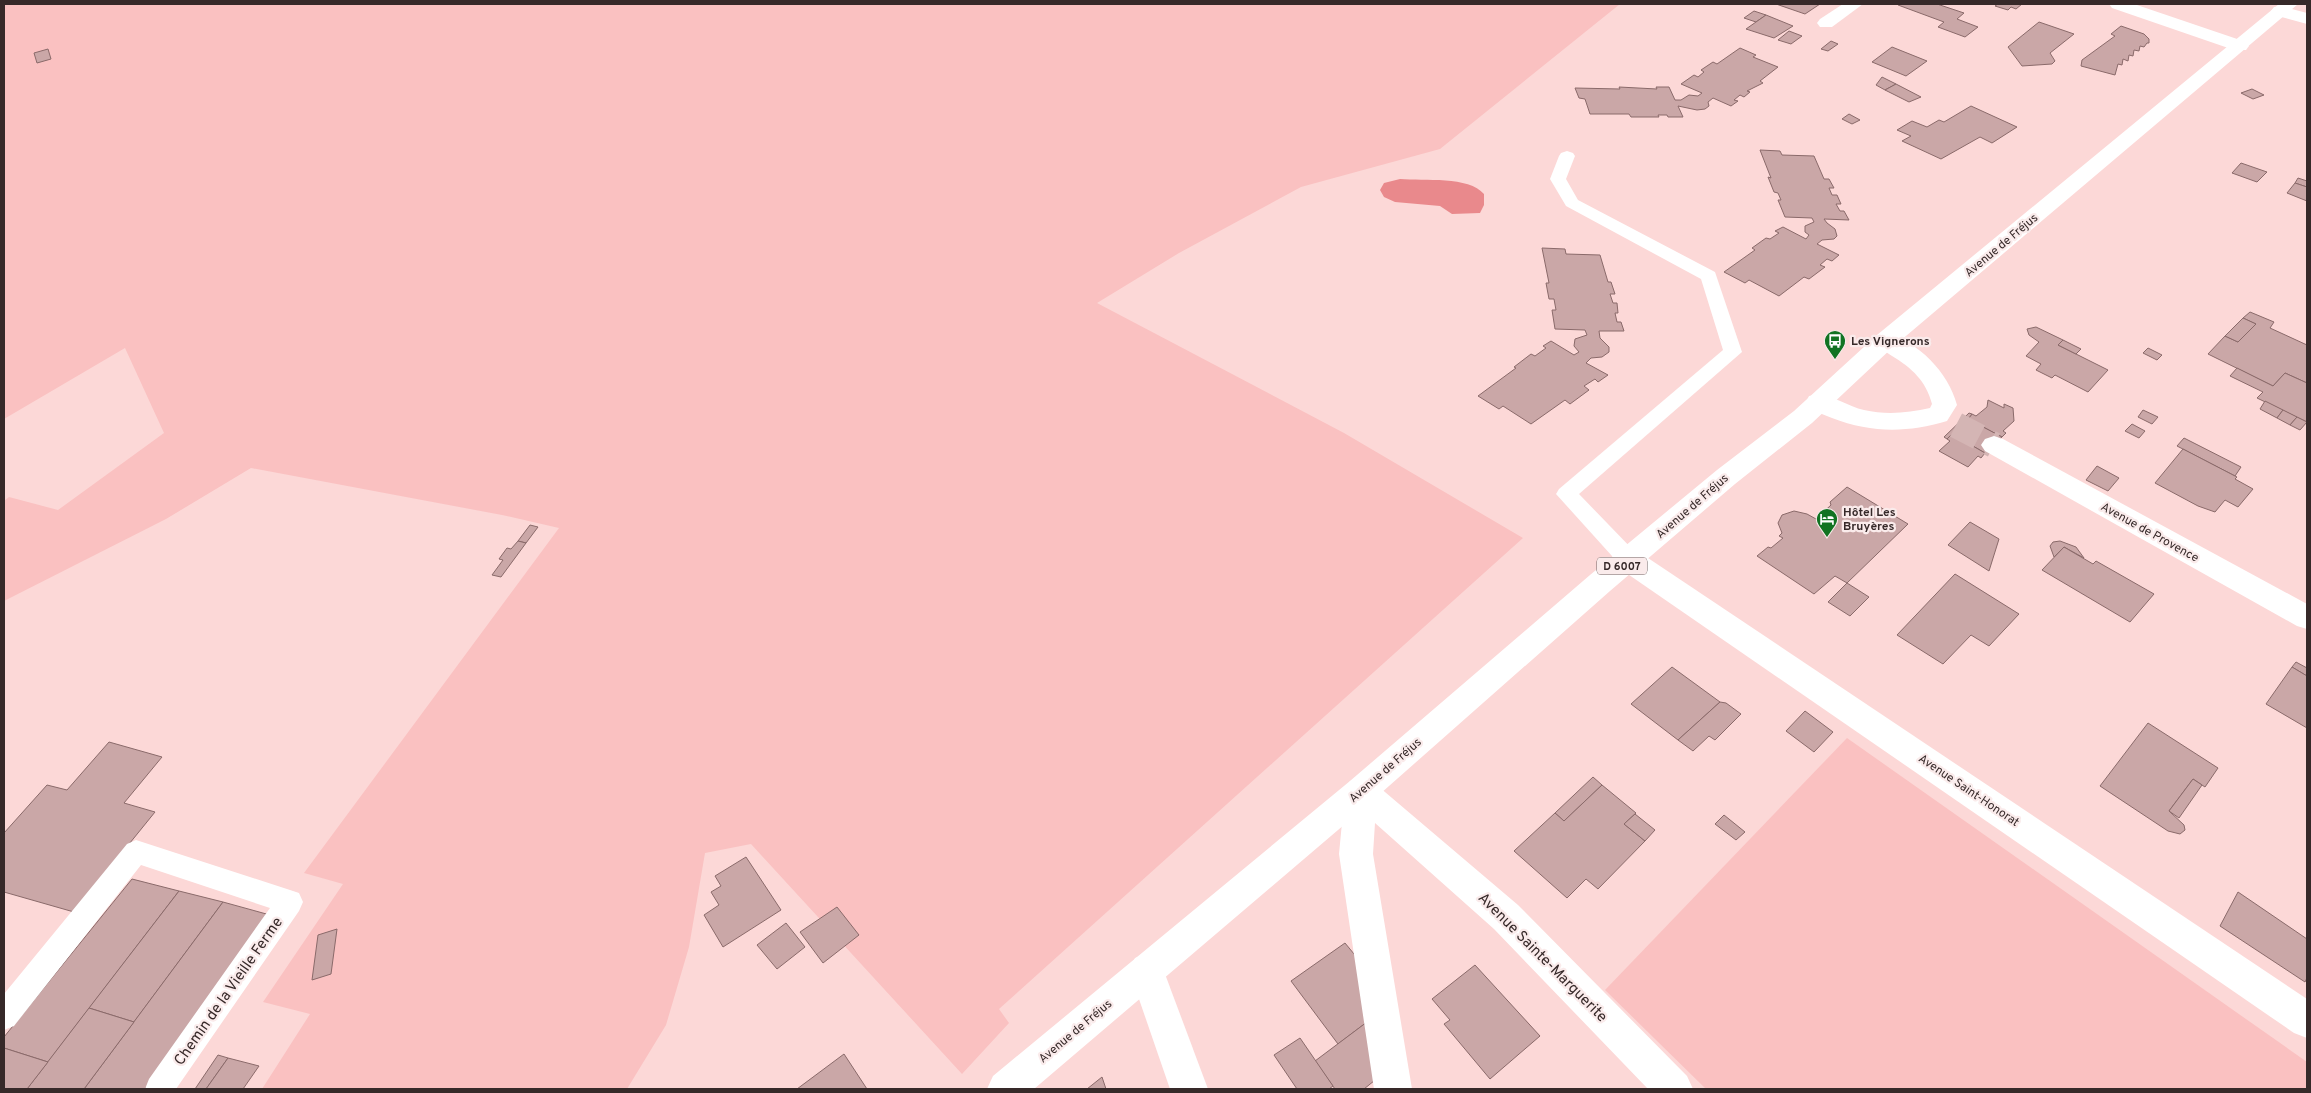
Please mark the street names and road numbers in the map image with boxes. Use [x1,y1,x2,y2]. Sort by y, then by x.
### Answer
street label: Avenue de Fréjus [1962,210,2042,281]
street label: Avenue de Fréjus [1653,471,1732,543]
street label: Avenue de Provence [2098,499,2201,566]
road number: D 6007 [1597,558,1647,574]
street label: Avenue de Fréjus [1346,735,1425,807]
street label: Avenue Saint-Honorat [1915,751,2022,831]
street label: Avenue Sainte-Marguerite [1473,889,1611,1027]
street label: Chemin de la Vieille Ferme [171,914,288,1070]
street label: Avenue de Fréjus [1036,996,1116,1067]

